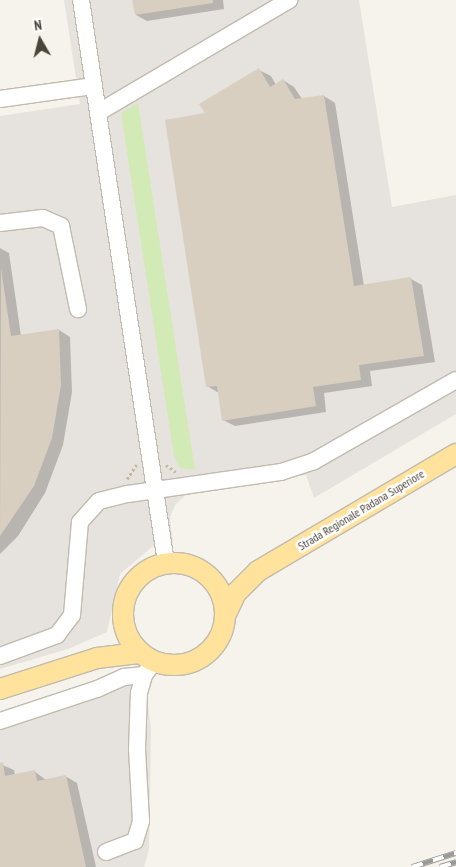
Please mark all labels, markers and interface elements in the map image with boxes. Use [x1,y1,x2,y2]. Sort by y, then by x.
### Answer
north arrow [15,15,65,65]
text: N [33,16,43,35]
street label: Strada Regionale Padana Superiore [295,467,427,553]

